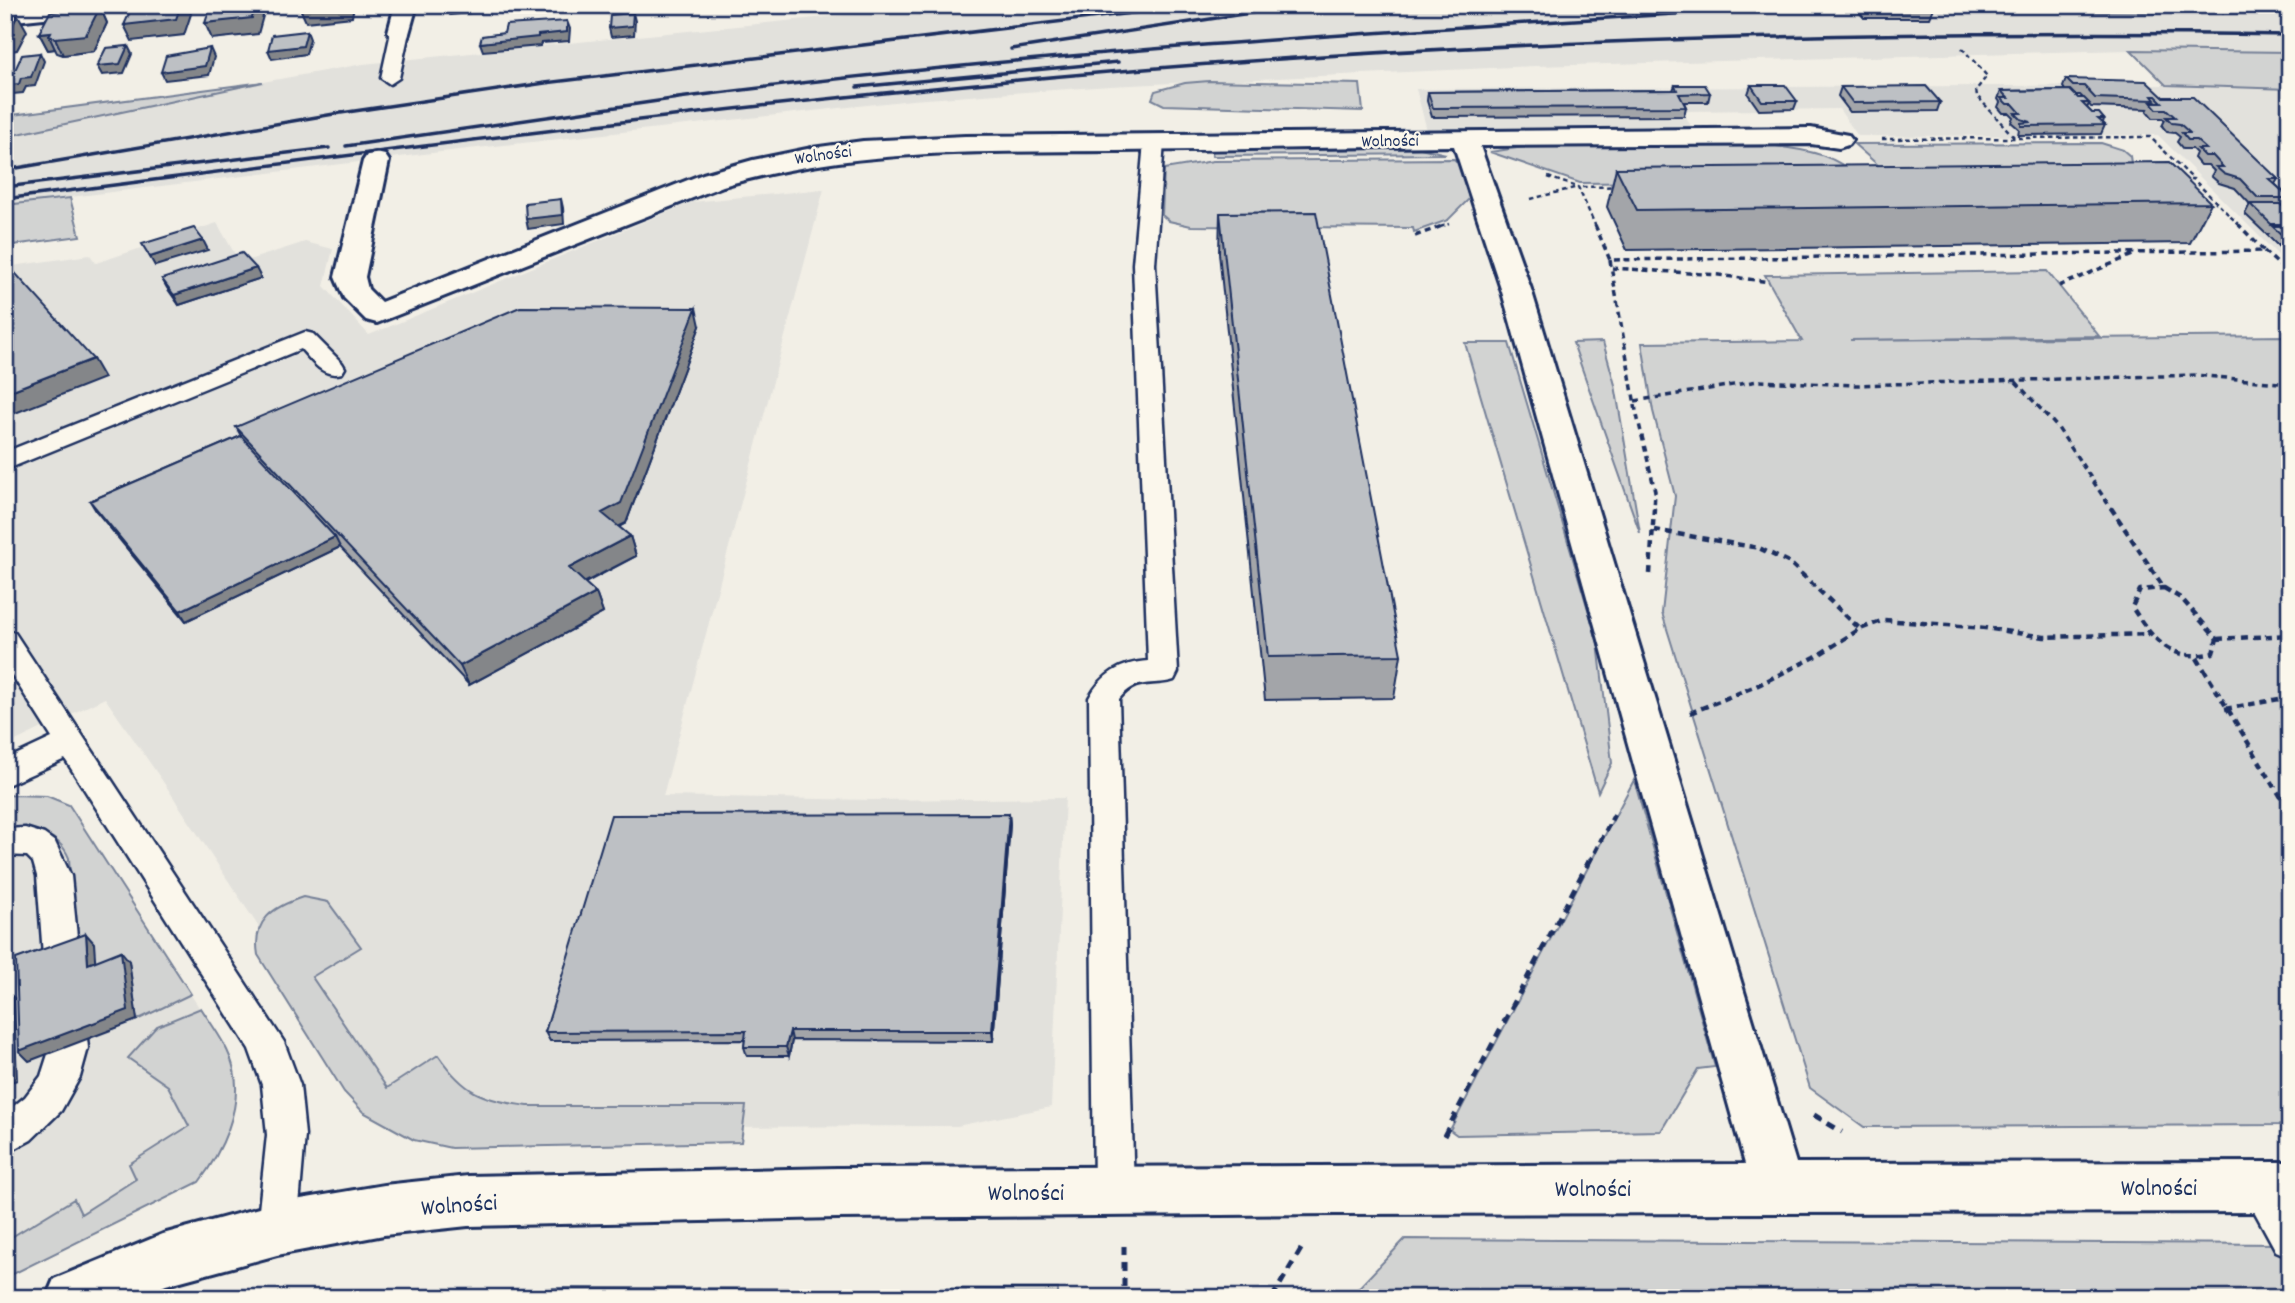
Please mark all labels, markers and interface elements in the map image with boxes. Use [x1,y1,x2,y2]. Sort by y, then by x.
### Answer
street label: Wolności [1361,130,1419,155]
street label: Wolności [793,140,853,173]
street label: Wolności [2121,1173,2197,1207]
street label: Wolności [1555,1174,1631,1208]
street label: Wolności [988,1178,1064,1212]
street label: Wolności [420,1187,498,1227]

